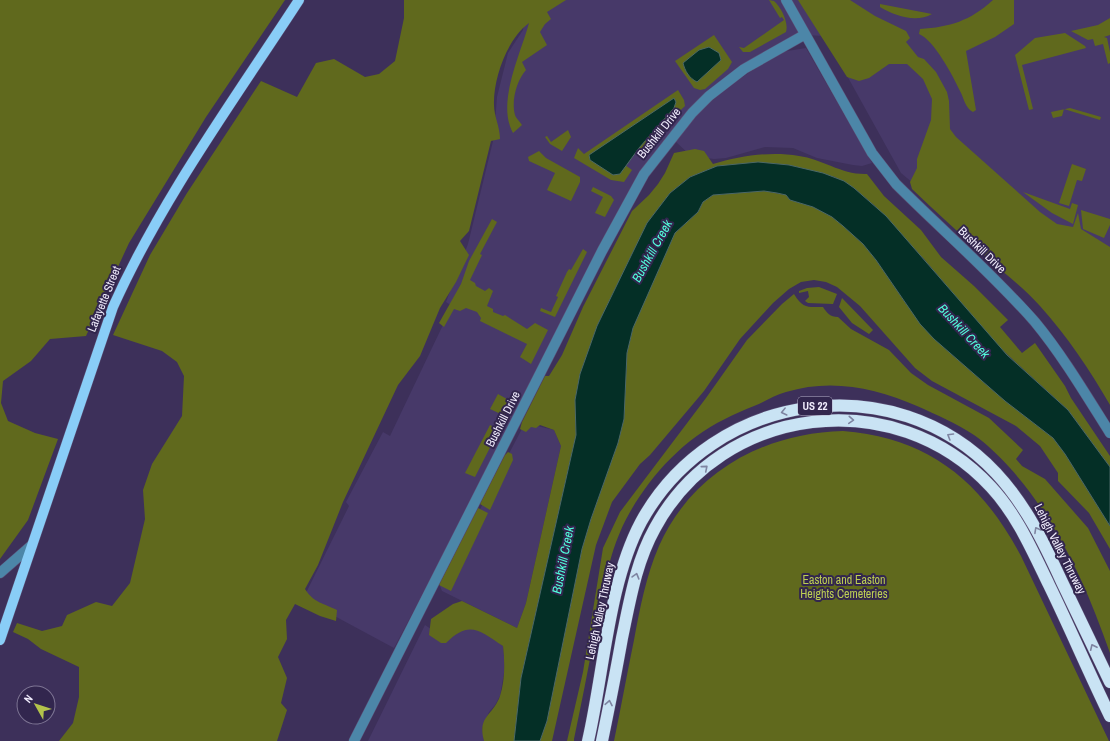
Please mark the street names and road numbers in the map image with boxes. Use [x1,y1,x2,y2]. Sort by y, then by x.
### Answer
street label: Bushkill Drive [634,104,684,162]
street label: Bushkill Drive [955,223,1009,277]
street label: Lafayette Street [84,264,125,334]
street label: Bushkill Drive [482,388,524,450]
road number: US 22 [798,397,832,415]
street label: Lehigh Valley Thruway [1030,501,1090,597]
street label: Lehigh Valley Thruway [582,561,618,661]

